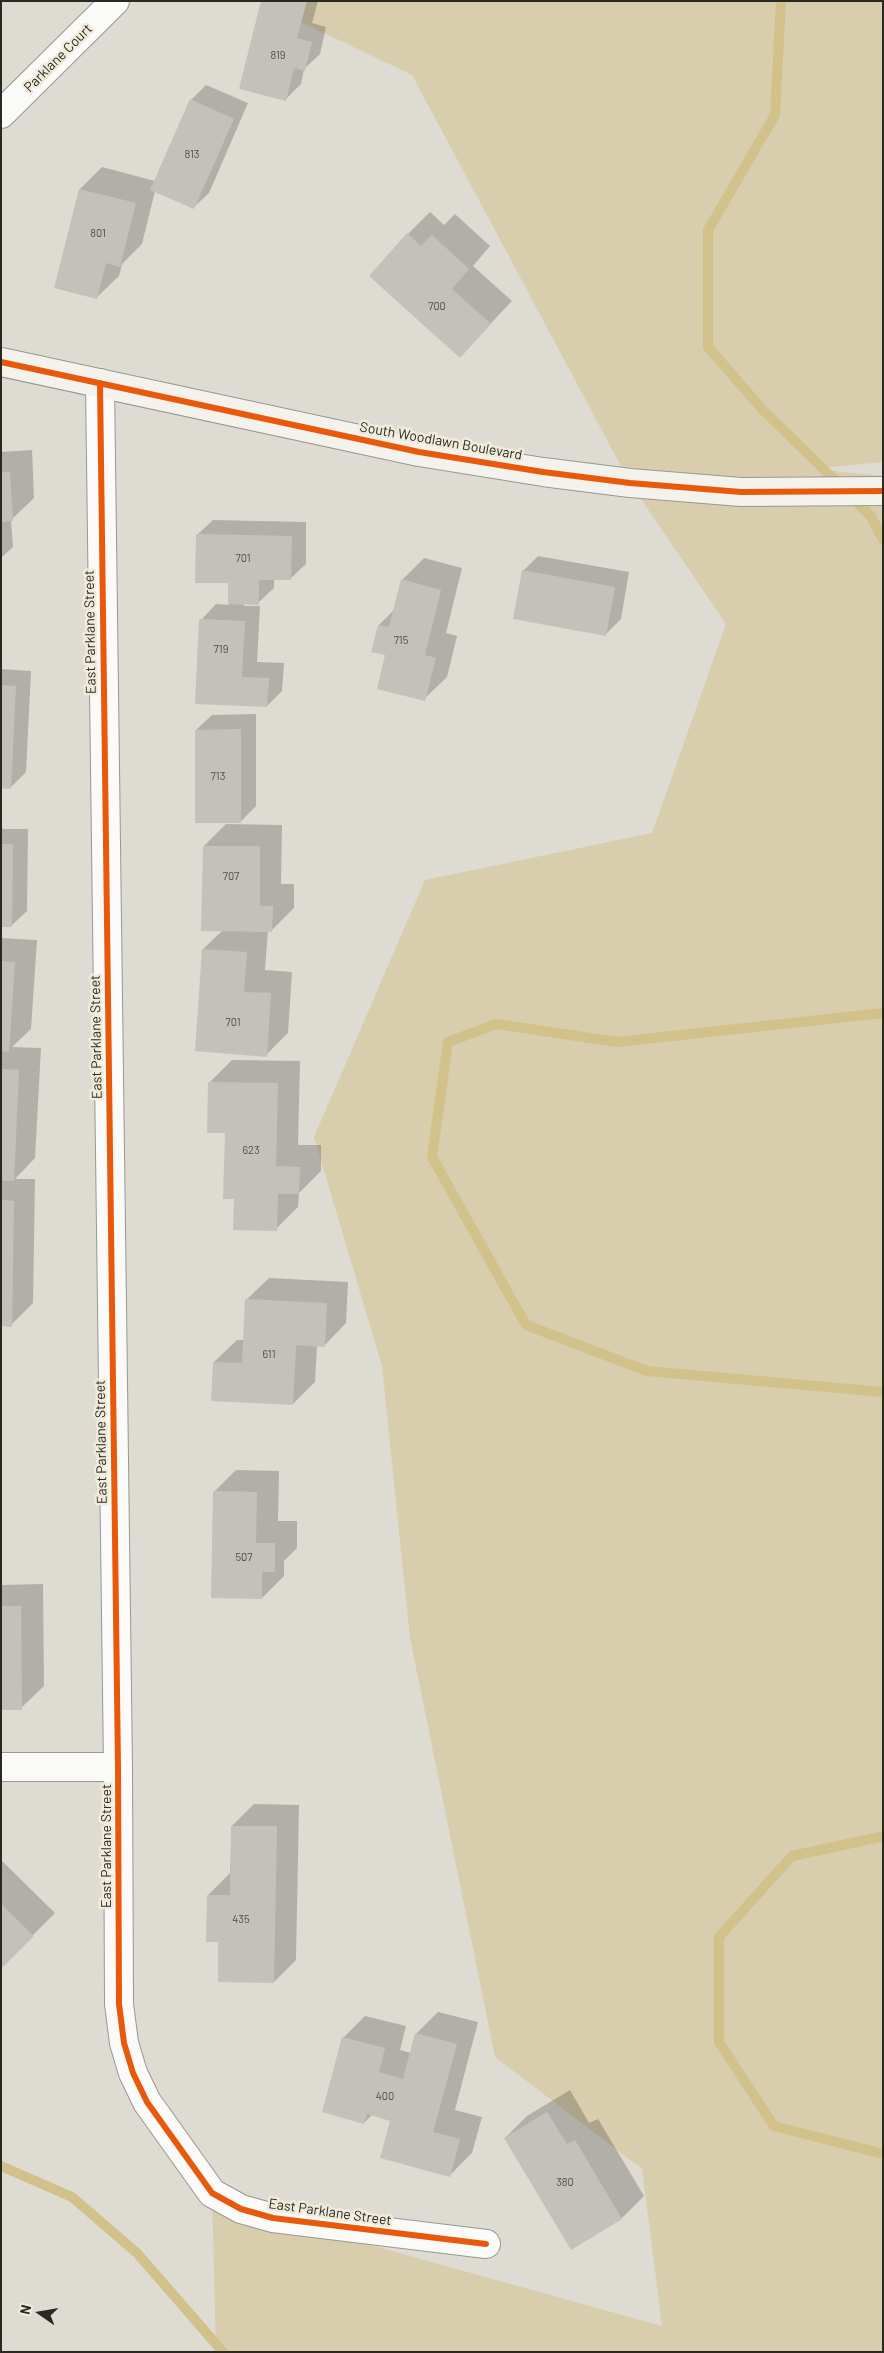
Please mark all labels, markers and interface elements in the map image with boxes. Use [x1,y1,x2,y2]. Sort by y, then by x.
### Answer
street label: Parklane Court [20,20,96,96]
house number: 819 [270,48,286,62]
house number: 813 [185,147,199,161]
house number: 801 [90,226,106,240]
house number: 700 [428,299,446,313]
street label: South Woodlawn Boulevard [358,418,524,464]
house number: 701 [236,551,250,565]
street label: East Parklane Street [81,570,99,694]
house number: 715 [394,633,408,647]
house number: 719 [214,642,228,656]
house number: 713 [211,769,225,783]
house number: 707 [223,869,239,883]
street label: East Parklane Street [87,975,105,1099]
house number: 701 [226,1015,240,1029]
house number: 623 [242,1143,260,1157]
house number: 611 [262,1347,276,1361]
street label: East Parklane Street [92,1380,110,1504]
house number: 507 [235,1550,253,1564]
street label: East Parklane Street [98,1784,114,1908]
house number: 435 [232,1912,250,1926]
house number: 400 [376,2089,394,2103]
house number: 380 [556,2175,574,2189]
street label: East Parklane Street [267,2195,393,2229]
north arrow [15,2288,65,2338]
text: N [16,2303,34,2316]

